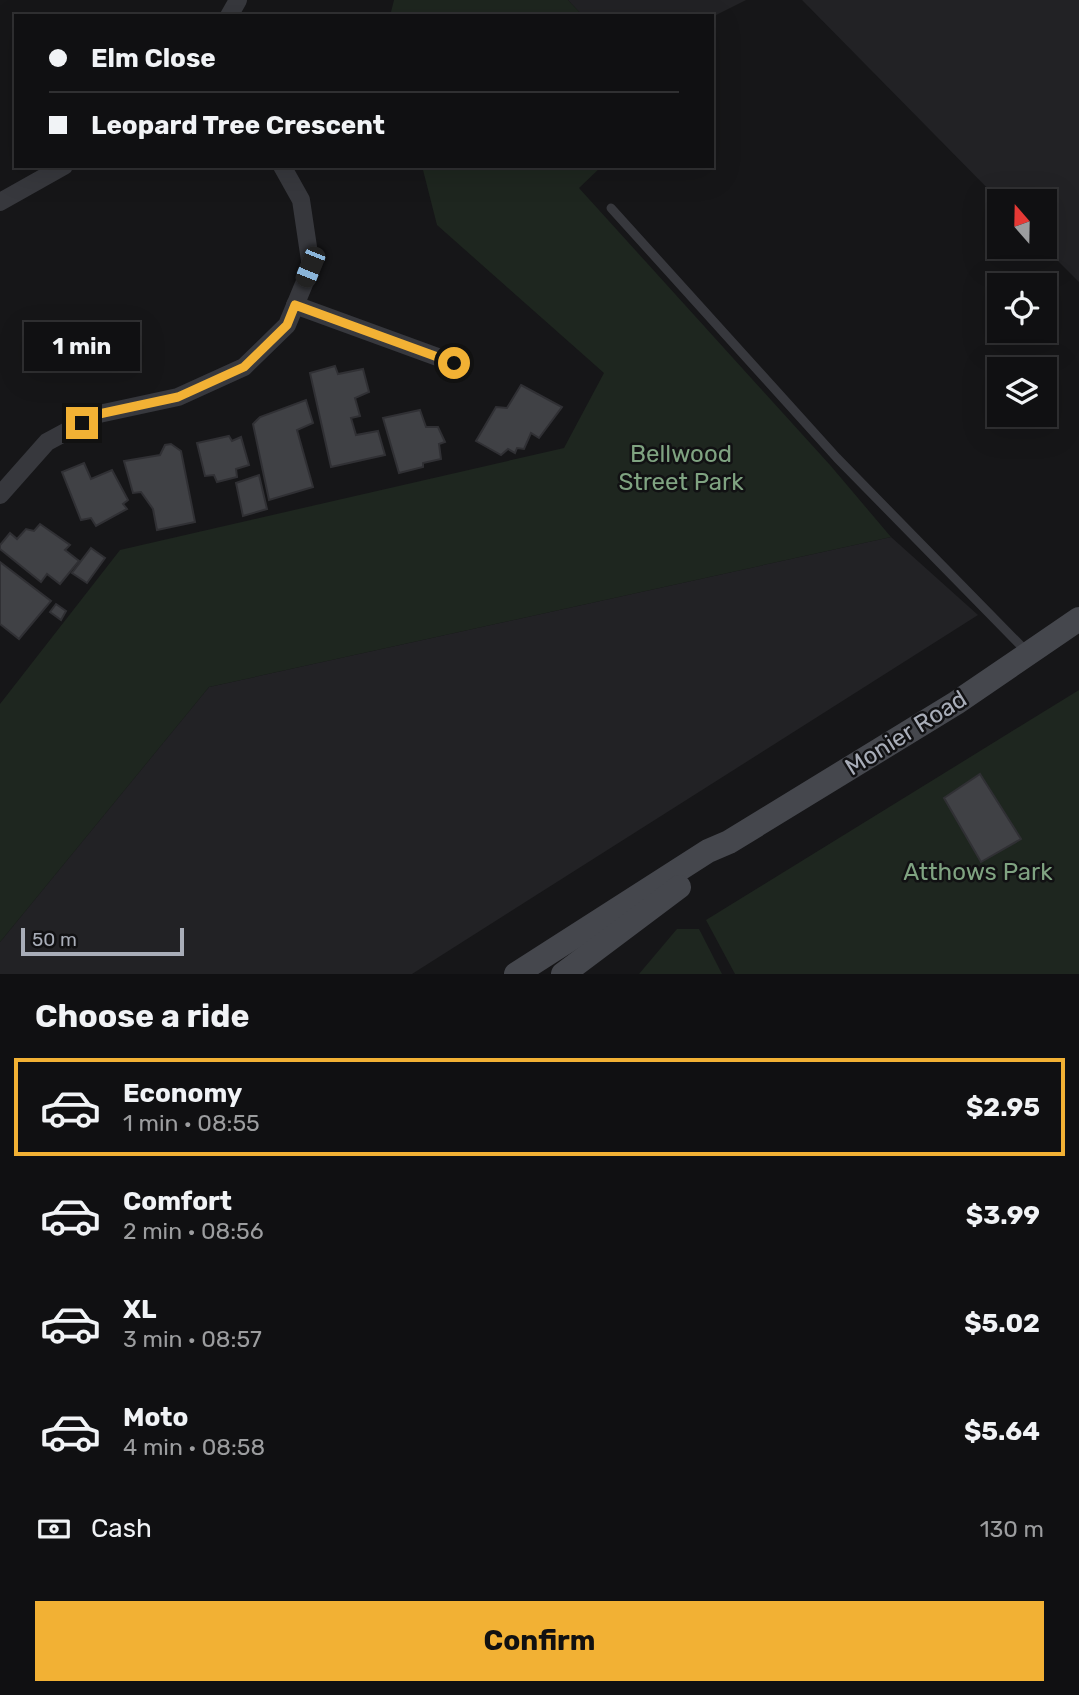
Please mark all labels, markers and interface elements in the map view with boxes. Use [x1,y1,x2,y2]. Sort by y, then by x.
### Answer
text: Elm Close [91,43,216,74]
text: Leopard Tree Crescent [91,110,385,141]
north arrow [987,189,1057,259]
map controls [987,189,1057,427]
car [293,244,328,290]
button: locate [987,273,1057,343]
callout: 1 min [24,322,140,370]
text: 1 min [53,332,111,360]
route start [438,347,470,379]
button: layers [987,357,1057,427]
route end [66,407,98,439]
park label: Bellwood Street Park [618,440,744,496]
street label: Monier Road [840,685,972,781]
park label: Atthows Park [903,858,1053,886]
scale bar [21,925,184,957]
text: 50 m [32,928,77,951]
text: Choose a ride [35,997,249,1035]
icon: car [39,1076,102,1139]
text: Economy [123,1078,242,1109]
text: $2.95 [966,1092,1040,1123]
text: 1 min · 08:55 [123,1109,260,1137]
icon: car [39,1184,102,1247]
text: Comfort [123,1186,232,1217]
text: $3.99 [966,1200,1040,1231]
text: 2 min · 08:56 [123,1217,264,1245]
icon: car [39,1292,102,1355]
text: XL [123,1294,156,1325]
text: $5.02 [964,1308,1040,1339]
text: 3 min · 08:57 [123,1325,262,1353]
icon: car [39,1400,102,1463]
text: Moto [123,1402,188,1433]
text: $5.64 [964,1416,1040,1447]
text: 4 min · 08:58 [123,1433,265,1461]
icon: cash [35,1510,73,1548]
text: Cash [91,1513,152,1544]
text: 130 m [980,1515,1044,1543]
button: Confirm [35,1601,1044,1681]

